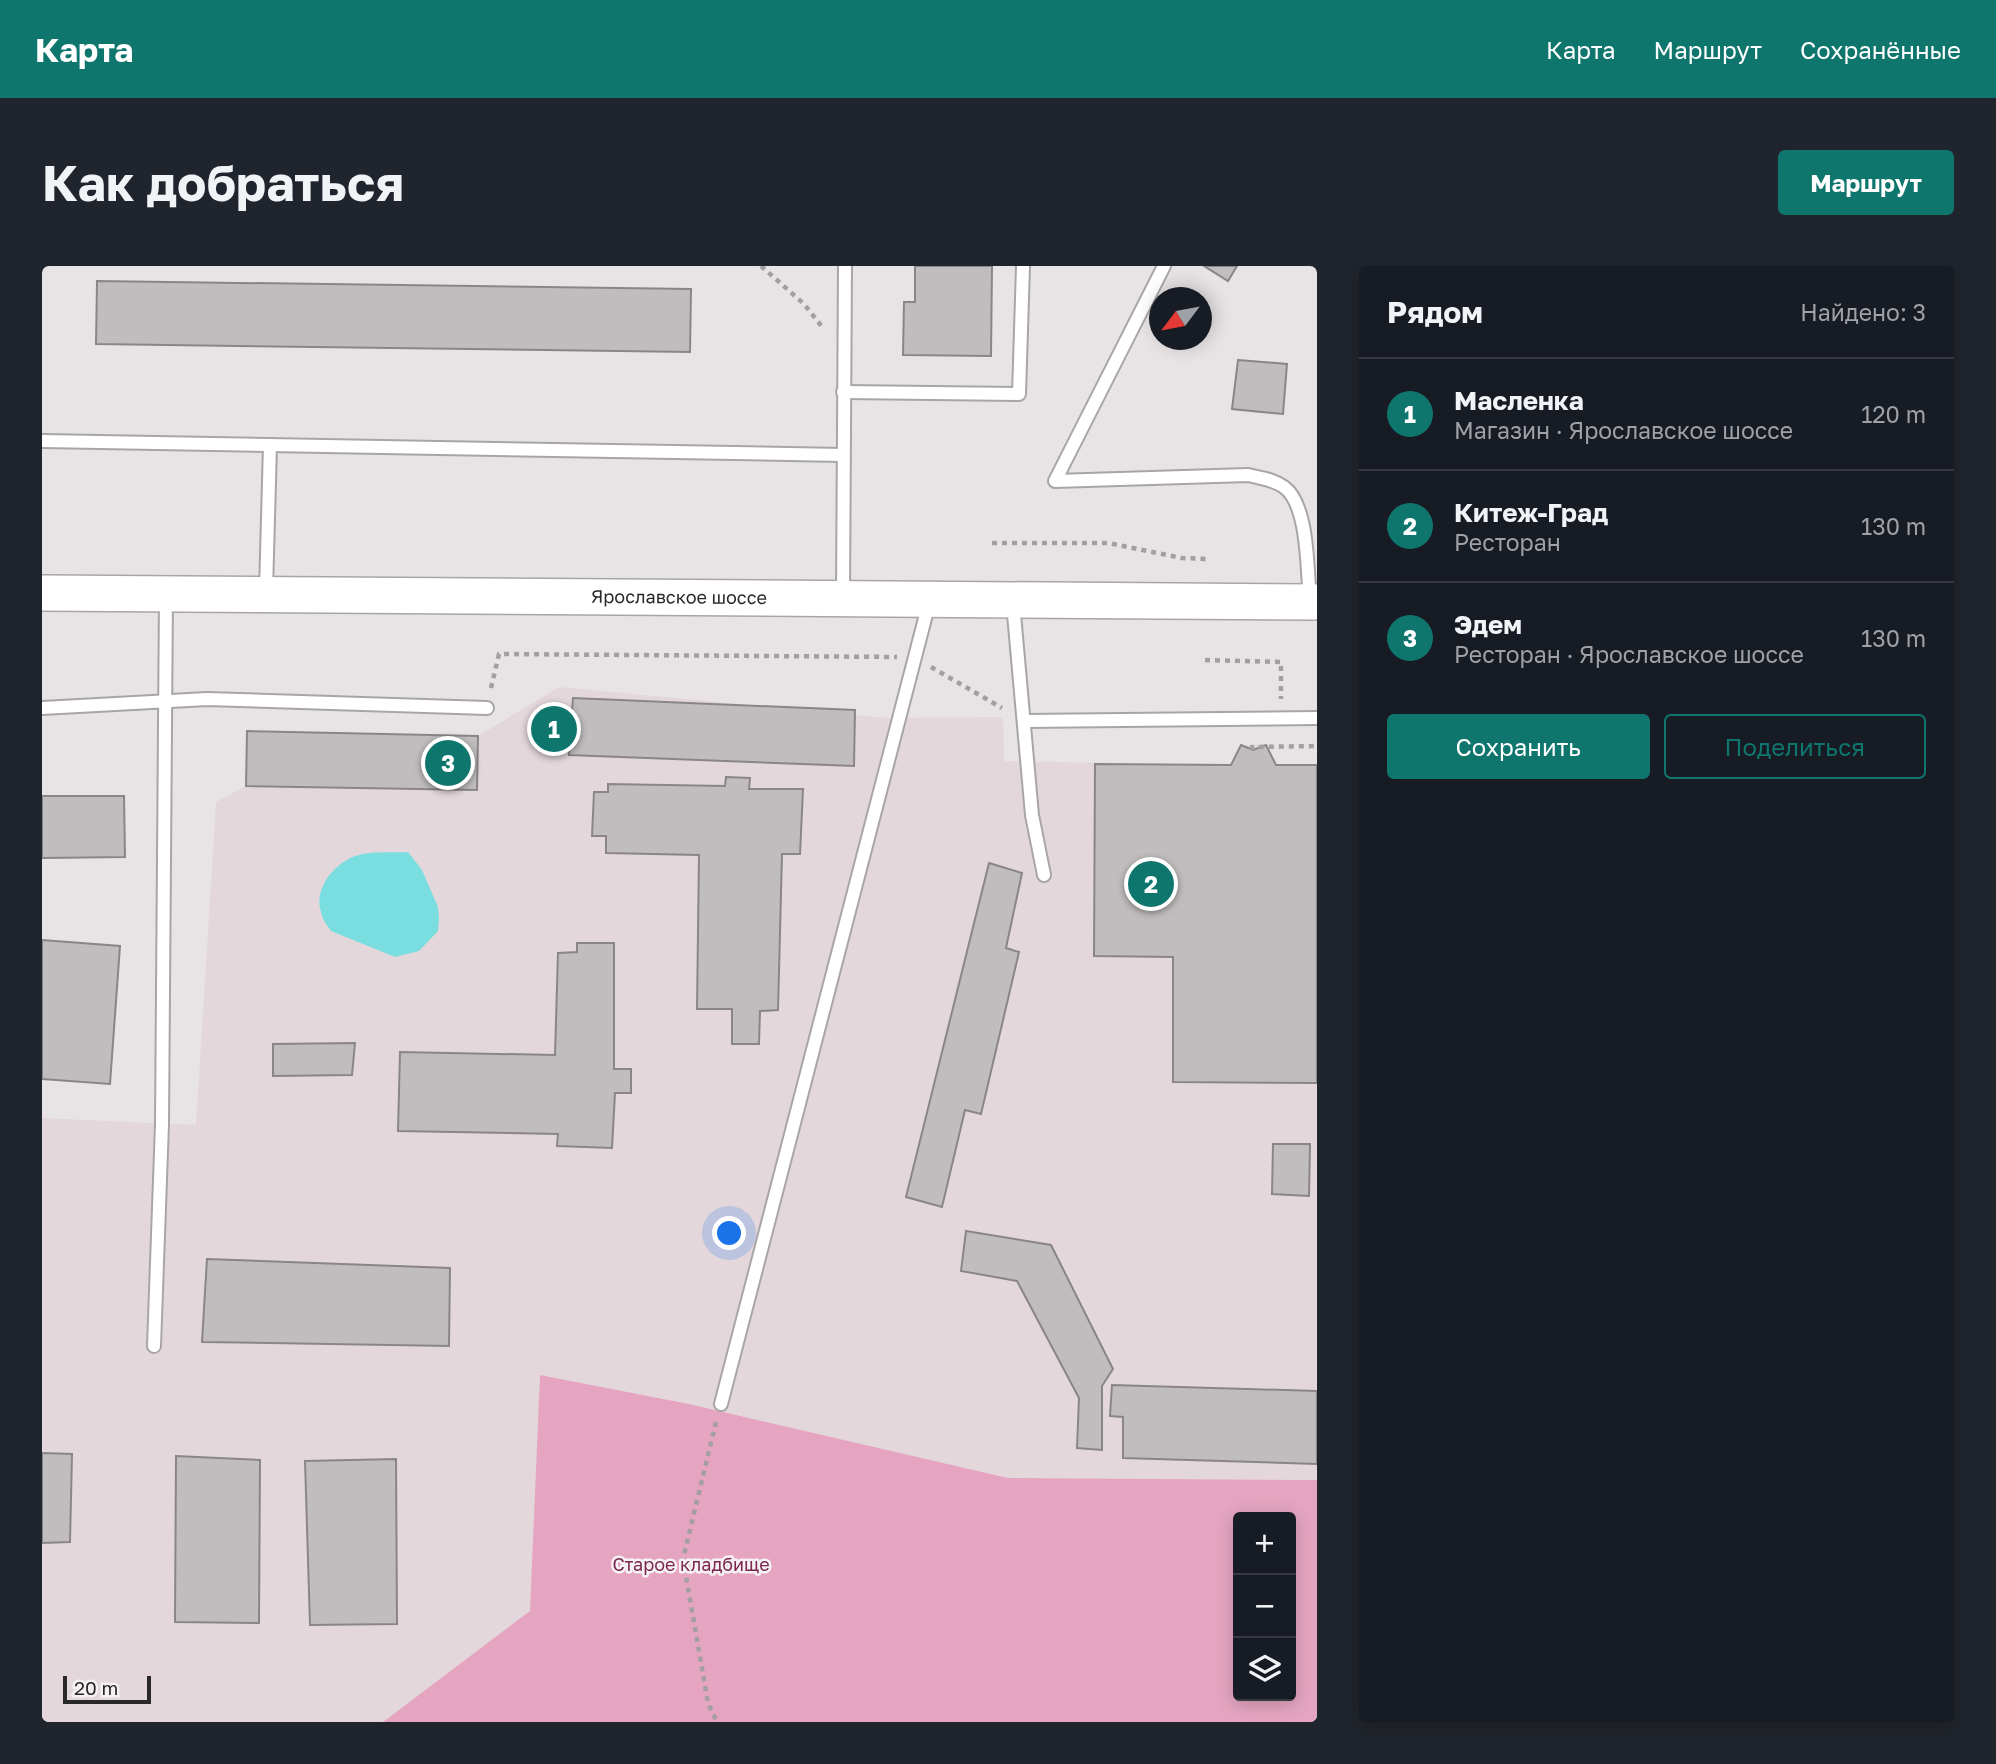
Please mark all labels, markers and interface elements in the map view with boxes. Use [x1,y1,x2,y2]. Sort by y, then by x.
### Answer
text: Карта [35,30,134,69]
text: Карта [1546,35,1616,64]
text: Маршрут [1654,35,1762,64]
text: Сохранённые [1800,35,1961,64]
button: Маршрут [1778,150,1954,215]
text: Как добраться [42,153,404,212]
north arrow [1149,287,1212,350]
text: Рядом [1387,294,1483,330]
text: Найдено: 3 [1800,298,1926,326]
text: Масленка [1454,385,1584,416]
text: 1 [1404,400,1416,428]
text: 120 m [1861,400,1926,428]
text: Магазин · Ярославское шоссе [1454,416,1793,444]
text: Китеж-Град [1454,497,1608,528]
text: 2 [1403,512,1417,540]
text: 130 m [1861,512,1926,540]
text: Ресторан [1454,528,1561,556]
street label: Ярославское шоссе [591,585,767,608]
text: Эдем [1454,609,1522,640]
text: 3 [1403,624,1417,652]
text: 130 m [1861,624,1926,652]
text: Ресторан · Ярославское шоссе [1454,640,1804,668]
pin: 1 [531,703,577,755]
button: Сохранить [1387,714,1650,779]
button: Поделиться [1664,714,1926,779]
pin: 3 [425,737,471,789]
pin: 2 [1128,858,1174,910]
your location [712,1216,746,1250]
map controls [1233,1512,1296,1701]
button: + [1233,1512,1296,1575]
park label: Старое кладбище [612,1553,770,1575]
button: − [1233,1575,1296,1638]
button: layers [1233,1638,1296,1701]
scale bar [63,1673,150,1705]
text: 20 m [74,1676,118,1699]

